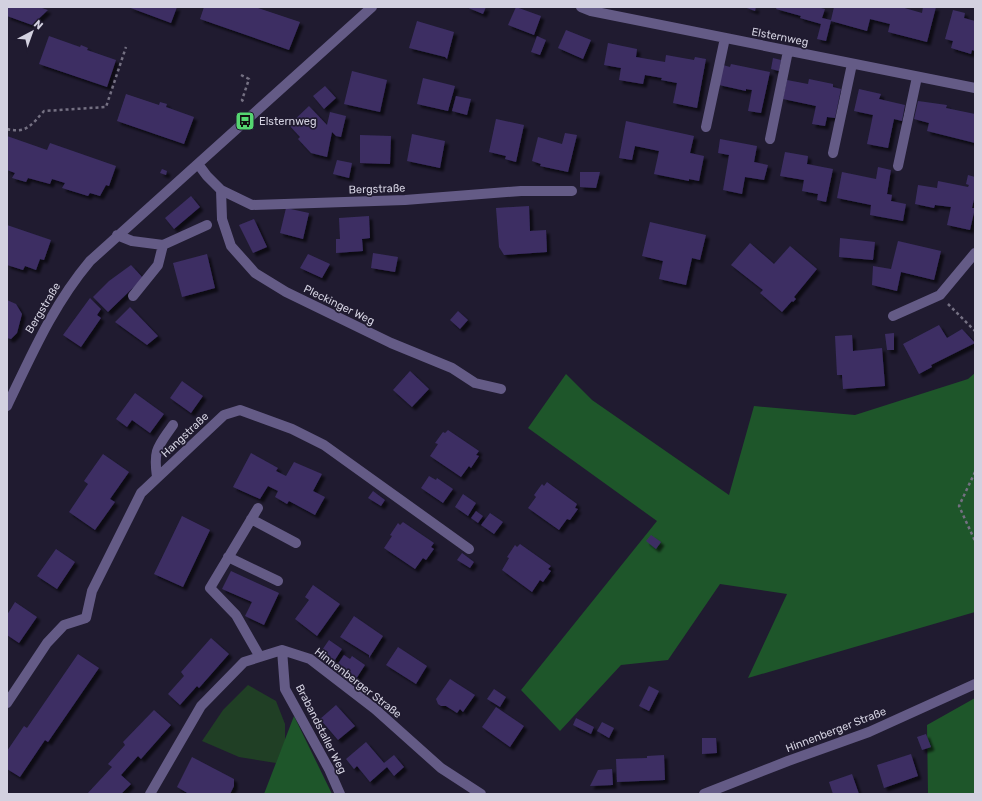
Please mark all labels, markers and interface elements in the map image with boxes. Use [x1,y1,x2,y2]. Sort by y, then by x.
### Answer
north arrow [12,12,52,52]
text: N [31,17,46,32]
street label: Elsternweg [750,25,810,49]
bus stop icon: Elsternweg [234,110,256,132]
place label: Elsternweg [259,115,317,128]
street label: Bergstraße [348,182,406,196]
street label: Bergstraße [23,280,63,336]
street label: Pleckinger Weg [301,282,377,328]
street label: Hangstraße [159,410,211,460]
street label: Hinnenberger Straße [312,645,404,721]
street label: Brabandstaller Weg [293,682,349,776]
street label: Hinnenberger Straße [784,705,888,755]

